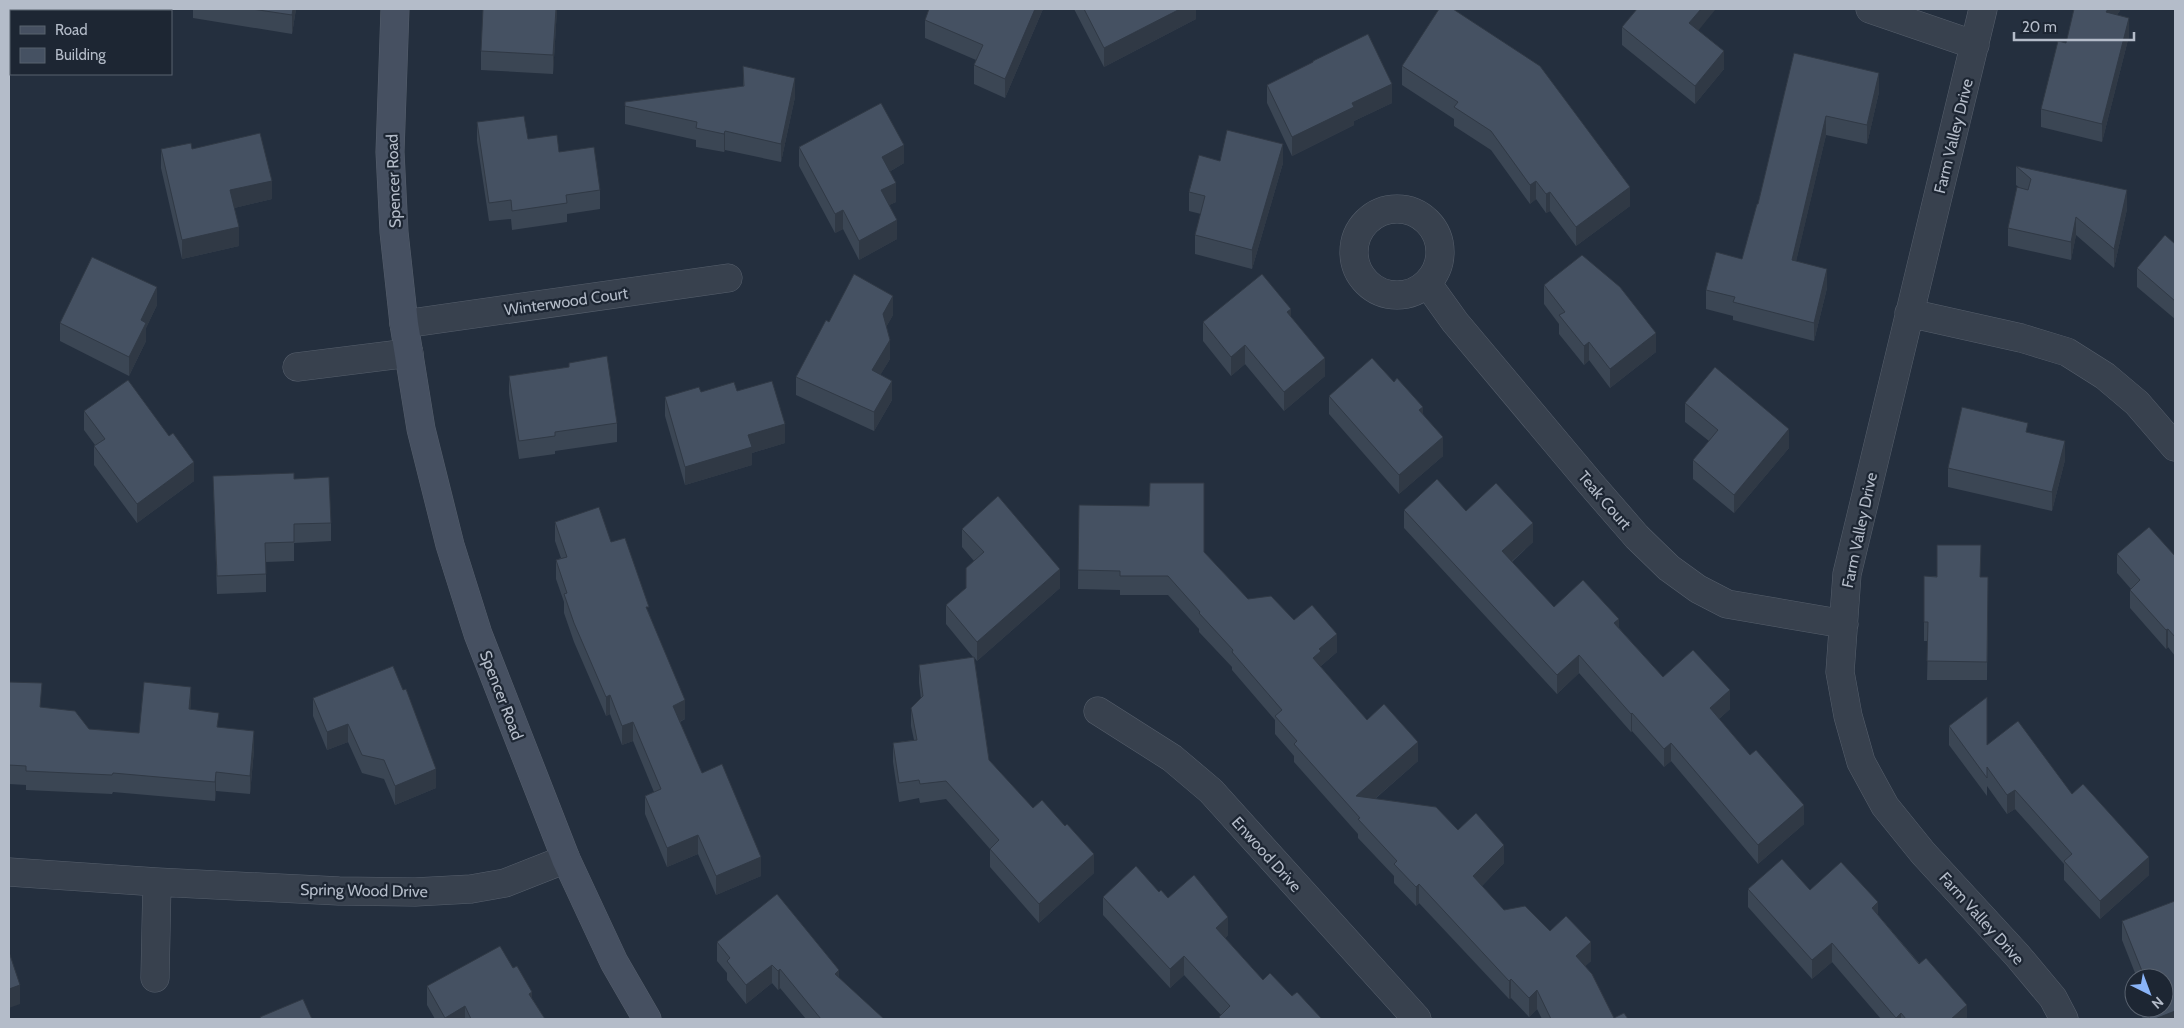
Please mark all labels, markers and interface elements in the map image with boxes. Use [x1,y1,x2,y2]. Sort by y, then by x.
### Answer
legend [10,10,172,75]
scale bar [2014,10,2134,42]
text: 20 m [2022,18,2057,36]
text: Road [55,21,88,39]
text: Building [55,46,106,64]
street label: Farm Valley Drive [1930,77,1977,196]
street label: Spencer Road [382,134,405,228]
street label: Winterwood Court [503,283,630,320]
street label: Teak Court [1574,467,1636,534]
street label: Farm Valley Drive [1838,471,1881,590]
street label: Spencer Road [476,648,527,742]
street label: Enwood Drive [1228,813,1305,896]
street label: Farm Valley Drive [1935,868,2028,968]
street label: Spring Wood Drive [300,880,428,901]
north arrow [2124,968,2174,1018]
text: N [2148,993,2167,1013]

